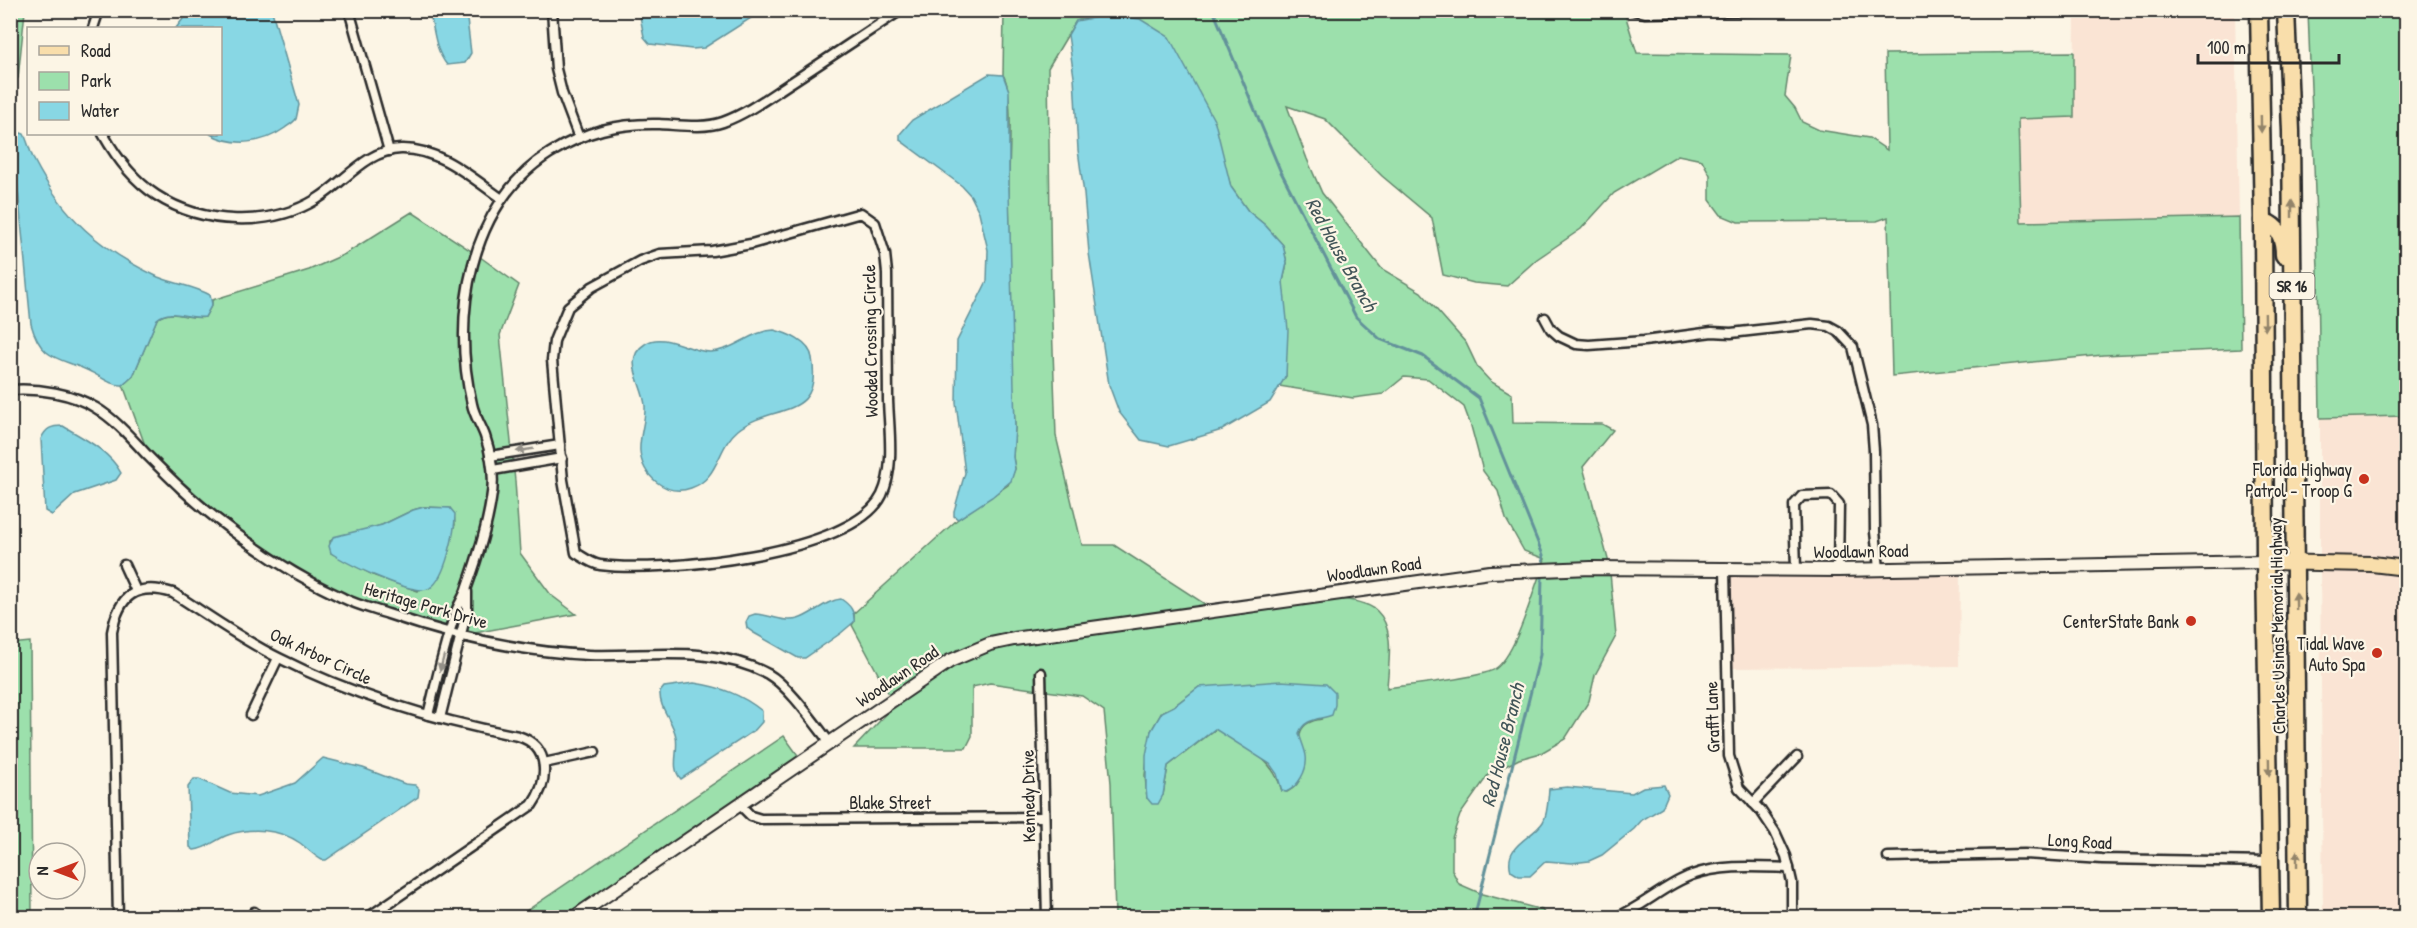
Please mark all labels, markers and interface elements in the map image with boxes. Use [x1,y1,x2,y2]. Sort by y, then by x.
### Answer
legend [27,27,222,135]
scale bar [2198,27,2339,65]
text: 100 m [2207,35,2246,60]
text: Road [81,38,111,63]
text: Park [81,68,112,93]
text: Water [81,98,119,123]
one-way arrow [2256,115,2266,134]
water label: Red House Branch [1300,192,1385,317]
one-way arrow [2287,200,2296,219]
street label: Wooded Crossing Circle [856,264,884,418]
road number: SR 16 [2270,273,2314,299]
one-way arrow [2260,312,2269,331]
one-way arrow [516,446,535,455]
place label: Florida Highway Patrol - Troop G [2245,457,2352,503]
marker: Florida Highway Patrol - Troop G [2357,472,2371,486]
street label: Charles Usinas Memorial Highway [2263,517,2291,735]
street label: Woodlawn Road [1813,538,1909,564]
street label: Woodlawn Road [1325,550,1423,588]
street label: Heritage Park Drive [361,575,491,635]
one-way arrow [2291,592,2301,611]
place label: CenterState Bank [2063,609,2180,634]
marker: CenterState Bank [2184,614,2198,628]
street label: Oak Arbor Circle [266,621,376,691]
place label: Tidal Wave Auto Spa [2297,631,2365,677]
street label: Woodlawn Road [851,639,943,713]
marker: Tidal Wave Auto Spa [2370,646,2384,660]
one-way arrow [437,654,446,672]
water label: Red House Branch [1474,679,1531,809]
street label: Grafft Lane [1698,681,1726,753]
street label: Kennedy Drive [1015,749,1041,843]
one-way arrow [2264,758,2274,777]
street label: Blake Street [849,790,932,815]
street label: Long Road [2048,827,2112,855]
north arrow [27,841,87,901]
one-way arrow [2292,850,2302,869]
text: N [31,866,53,875]

